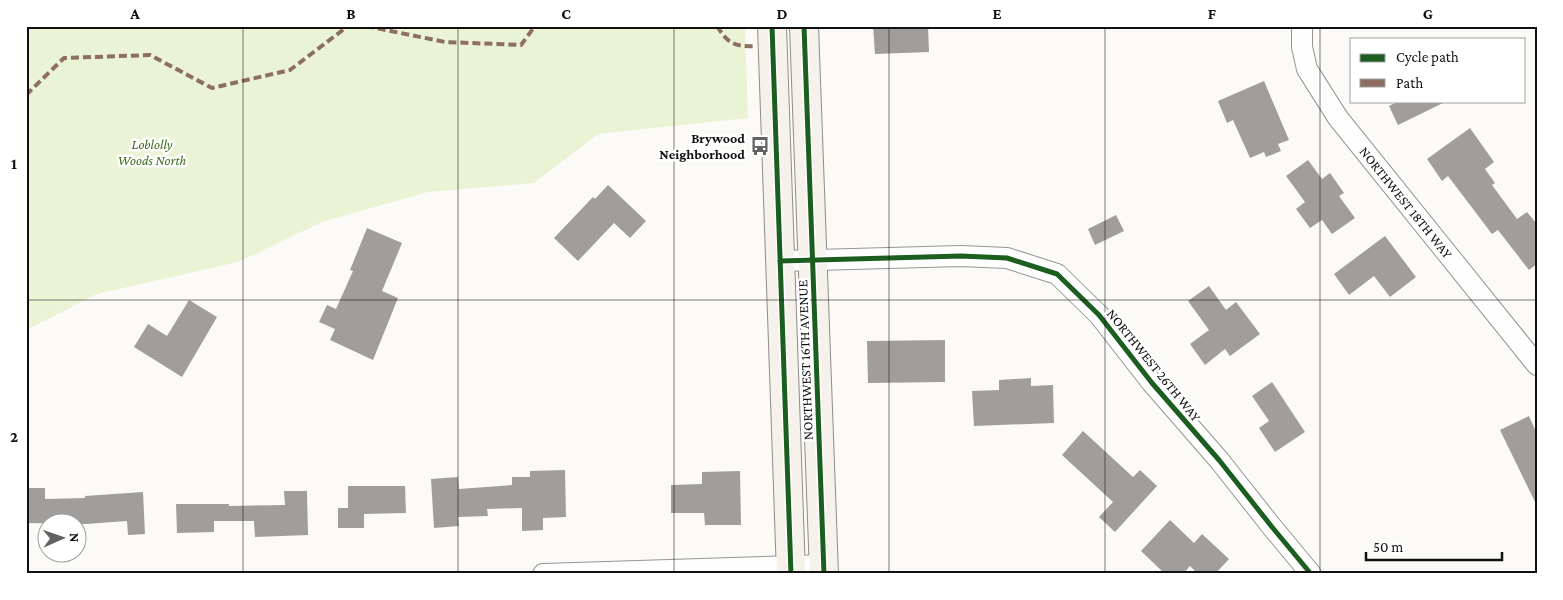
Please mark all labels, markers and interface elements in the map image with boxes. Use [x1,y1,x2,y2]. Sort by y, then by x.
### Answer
text: A [129,5,140,22]
text: B [346,5,356,22]
text: C [561,5,571,22]
text: D [776,5,788,22]
text: E [992,5,1002,22]
text: F [1208,5,1217,22]
text: G [1423,5,1433,22]
legend [1350,38,1526,102]
text: Cycle path [1396,49,1459,66]
text: Path [1396,75,1423,91]
place label: Brywood Neighborhood [659,130,745,162]
bus stop icon: Brywood Neighborhood [749,135,771,157]
park label: Loblolly Woods North [118,136,187,168]
street label: NORTHWEST 18TH WAY [1356,143,1456,262]
text: 1 [11,155,17,172]
street label: NORTHWEST 16TH AVENUE [794,279,816,440]
street label: NORTHWEST 26TH WAY [1104,305,1205,425]
text: 2 [10,428,18,445]
north arrow [38,512,88,562]
scale bar [1366,530,1502,562]
text: N [67,532,83,543]
text: 50 m [1373,539,1403,555]

